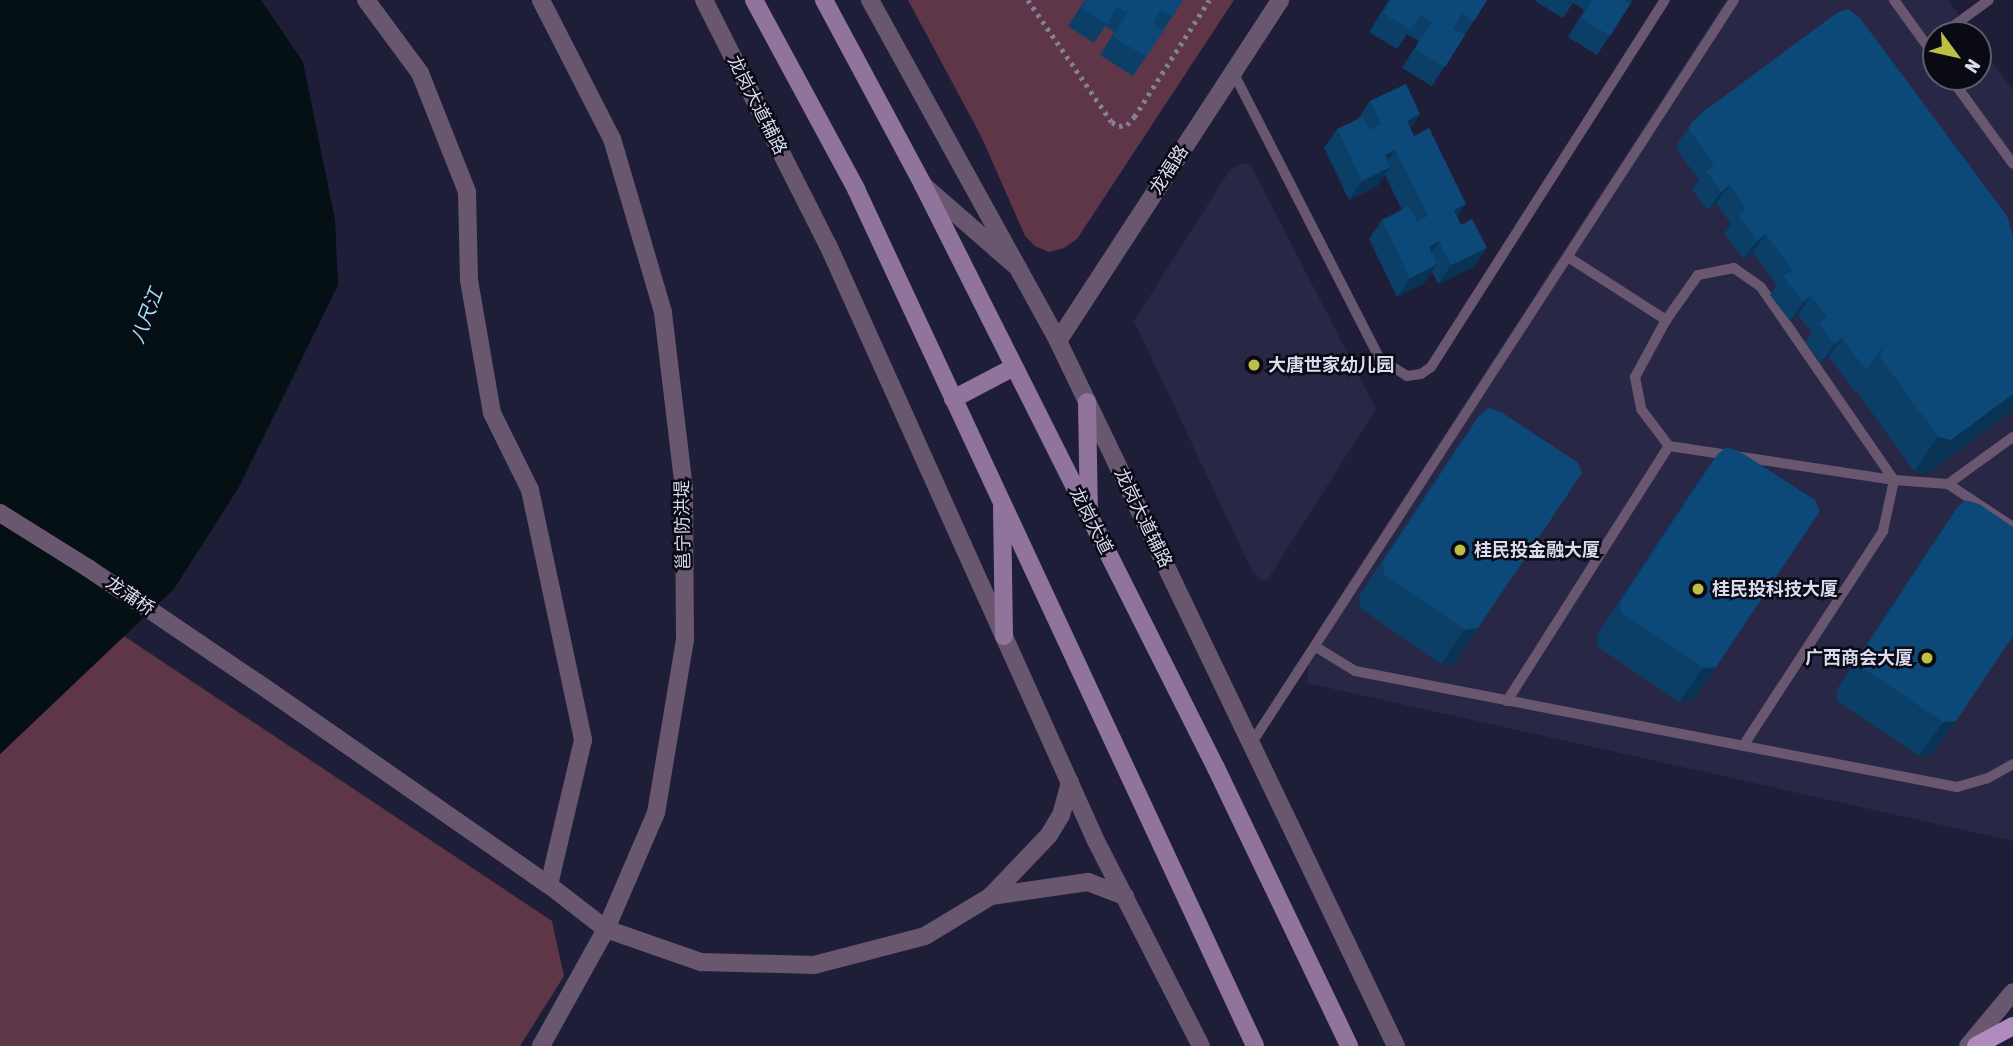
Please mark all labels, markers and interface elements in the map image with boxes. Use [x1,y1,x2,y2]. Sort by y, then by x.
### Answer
north arrow [1922,21,1992,91]
street label: 龙岗大道辅路 [723,52,791,158]
text: N [1961,56,1985,77]
street label: 龙福路 [1145,141,1193,199]
water label: 八尺江 [126,285,168,347]
place label: 大唐世家幼儿园 [1268,354,1394,376]
marker: 大唐世家幼儿园 [1246,357,1262,373]
street label: 龙岗大道辅路 [1110,465,1176,571]
street label: 邕宁防洪堤 [671,480,695,570]
street label: 龙岗大道 [1065,484,1117,558]
place label: 桂民投金融大厦 [1474,539,1600,561]
marker: 桂民投金融大厦 [1452,542,1468,558]
street label: 龙蒲桥 [102,572,158,620]
place label: 桂民投科技大厦 [1712,578,1838,600]
marker: 桂民投科技大厦 [1690,581,1706,597]
place label: 广西商会大厦 [1805,647,1913,669]
marker: 广西商会大厦 [1919,650,1935,666]

